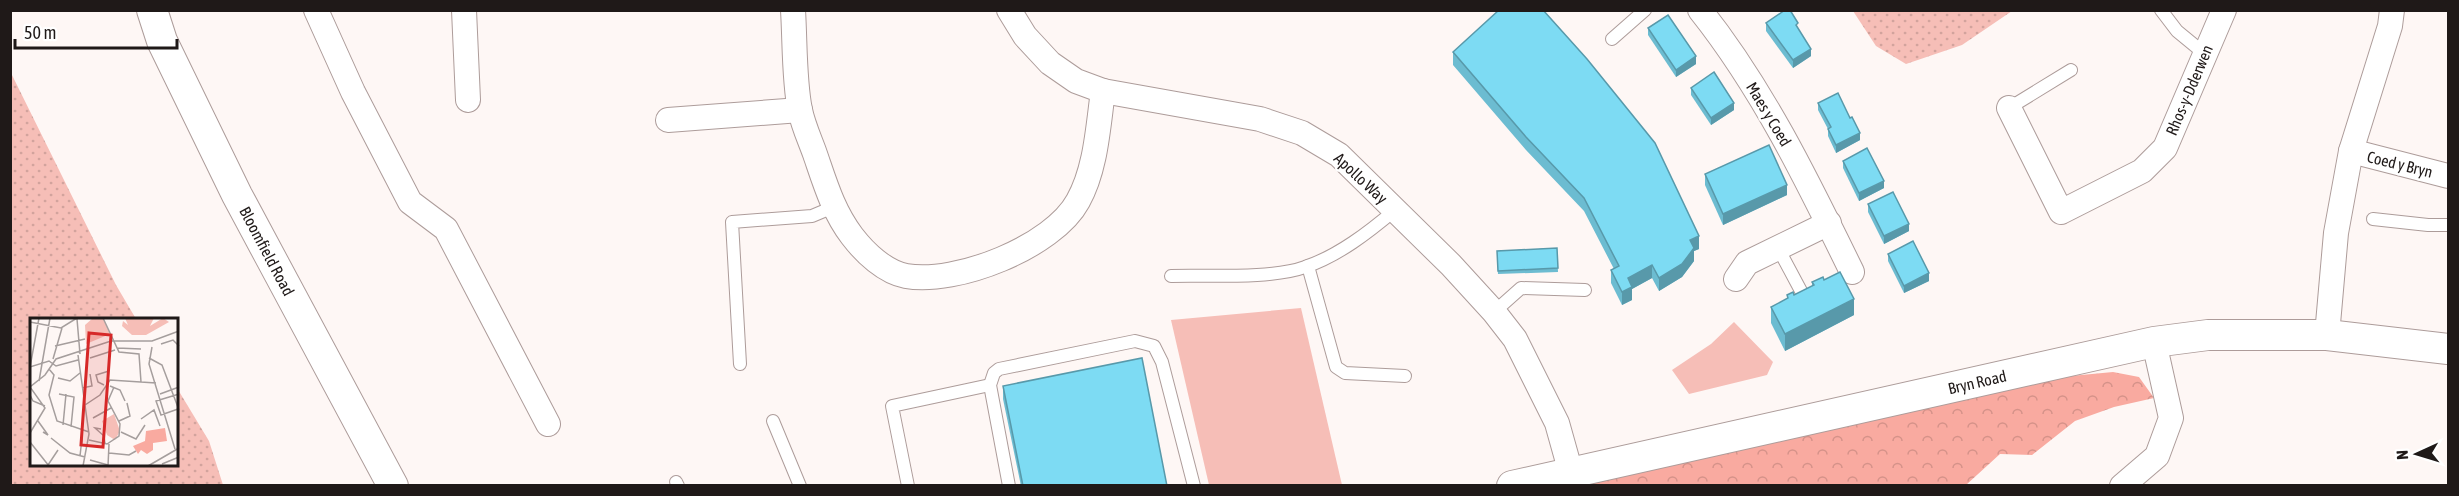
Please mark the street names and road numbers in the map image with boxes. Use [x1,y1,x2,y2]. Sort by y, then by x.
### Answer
street label: Rhos-y-Dderwen [2162,42,2217,138]
street label: Maes y Coed [1742,79,1795,150]
street label: Coed y Bryn [2365,147,2435,182]
street label: Apollo Way [1330,149,1392,208]
street label: Bloomfield Road [236,204,298,298]
street label: Bryn Road [1946,367,2008,398]

